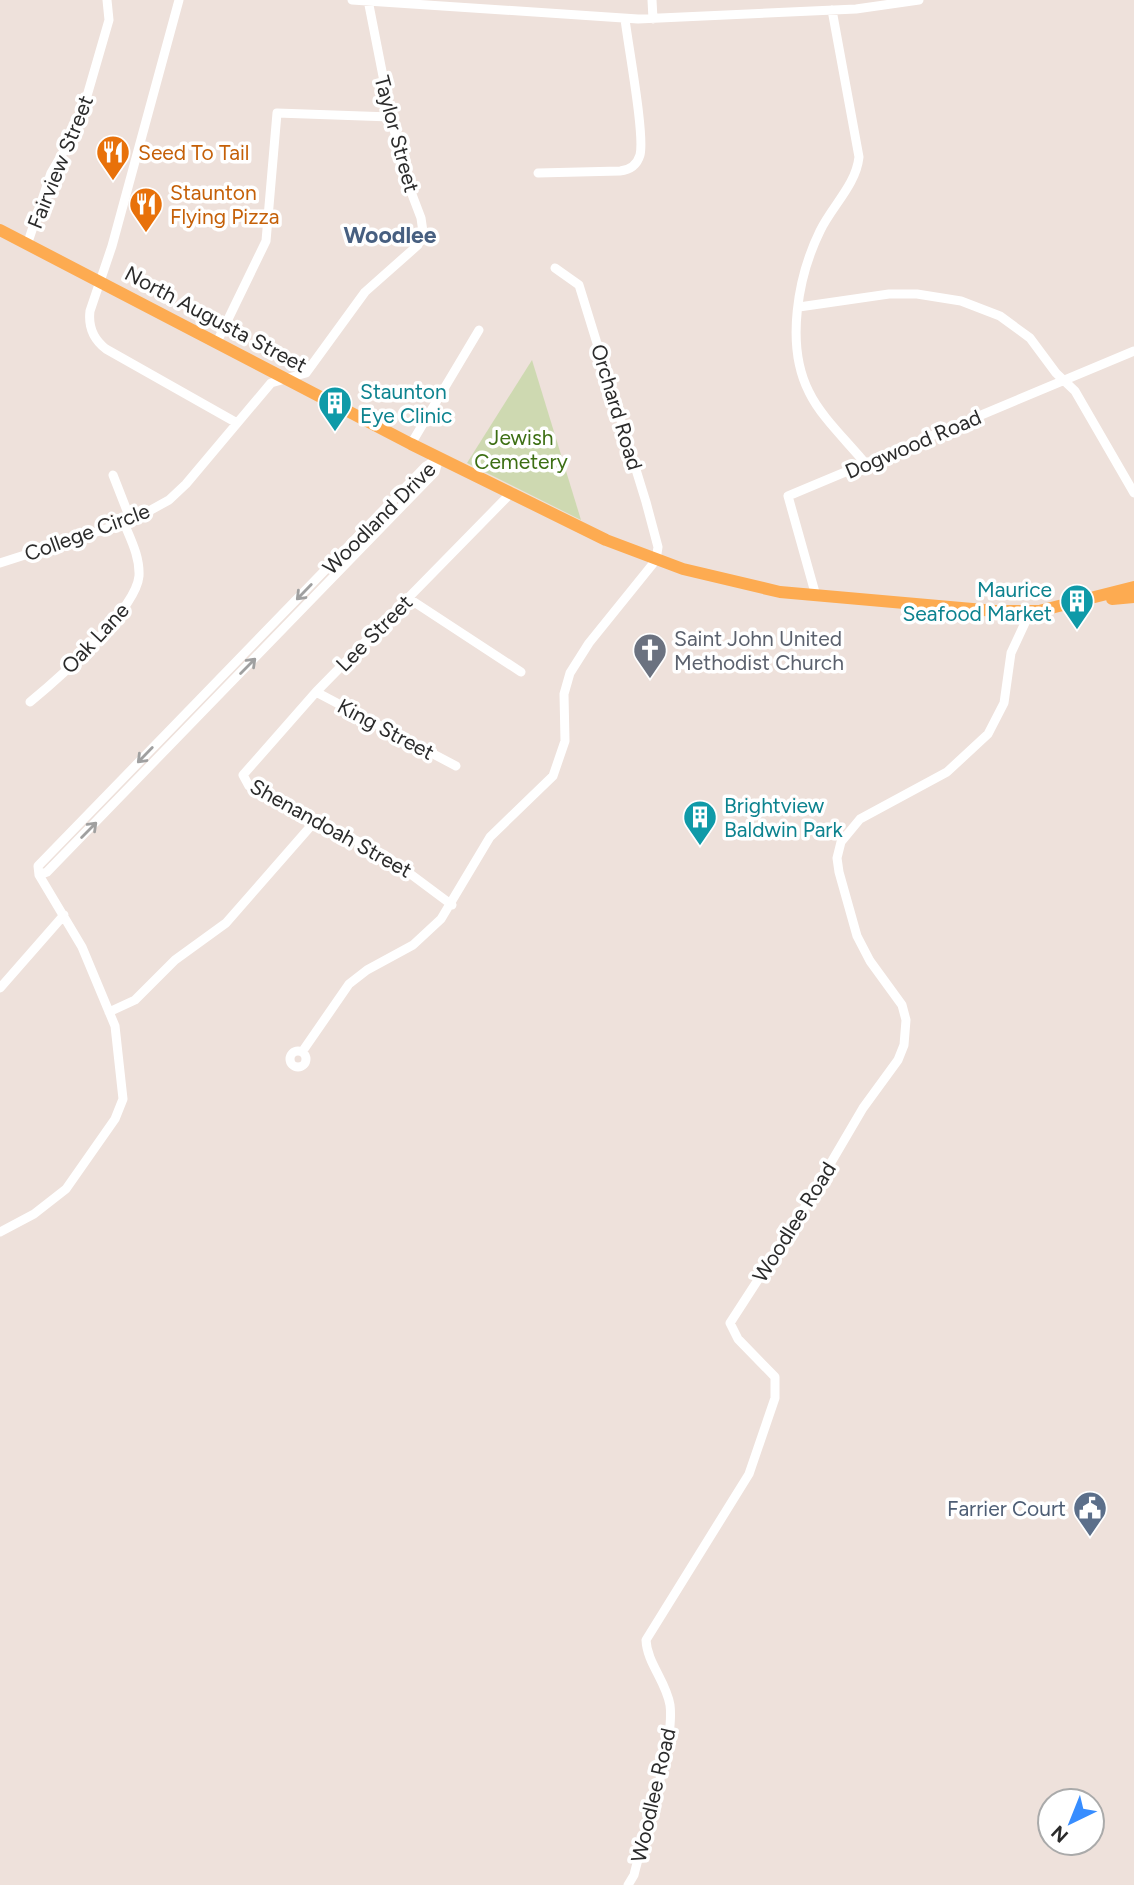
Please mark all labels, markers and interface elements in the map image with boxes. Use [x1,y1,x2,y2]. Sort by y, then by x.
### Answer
street label: Taylor Street [369,73,425,195]
street label: Fairview Street [22,92,98,232]
restaurant icon: Seed To Tail [94,133,132,182]
place label: Seed To Tail [138,140,249,165]
place label: Staunton Flying Pizza [170,180,280,229]
restaurant icon: Staunton Flying Pizza [127,185,165,234]
district label: Woodlee [343,221,437,249]
street label: North Augusta Street [121,260,311,378]
street label: Orchard Road [586,341,648,473]
place label: Staunton Eye Clinic [360,379,452,428]
building icon: Staunton Eye Clinic [316,384,354,433]
street label: Dogwood Road [841,404,985,484]
park label: Jewish Cemetery [474,425,568,474]
street label: Woodland Drive [317,456,441,580]
street label: College Circle [21,498,153,566]
place label: Maurice Seafood Market [902,577,1052,626]
building icon: Maurice Seafood Market [1058,582,1096,631]
one-way arrow [296,583,313,600]
street label: Lee Street [331,590,417,676]
street label: Oak Lane [56,598,134,678]
place label: Saint John United Methodist Church [674,626,844,675]
church icon: Saint John United Methodist Church [631,631,669,680]
one-way arrow [239,658,256,675]
street label: King Street [333,693,439,765]
one-way arrow [137,746,154,763]
street label: Shenandoah Street [246,773,416,883]
place label: Brightview Baldwin Park [724,793,843,842]
building icon: Brightview Baldwin Park [681,798,719,847]
one-way arrow [81,821,98,838]
street label: Woodlee Road [747,1157,841,1287]
public building icon: Farrier Court [1071,1489,1109,1538]
place label: Farrier Court [947,1496,1066,1521]
street label: Woodlee Road [625,1725,681,1865]
north arrow [1036,1787,1106,1857]
text: N [1047,1821,1073,1847]

